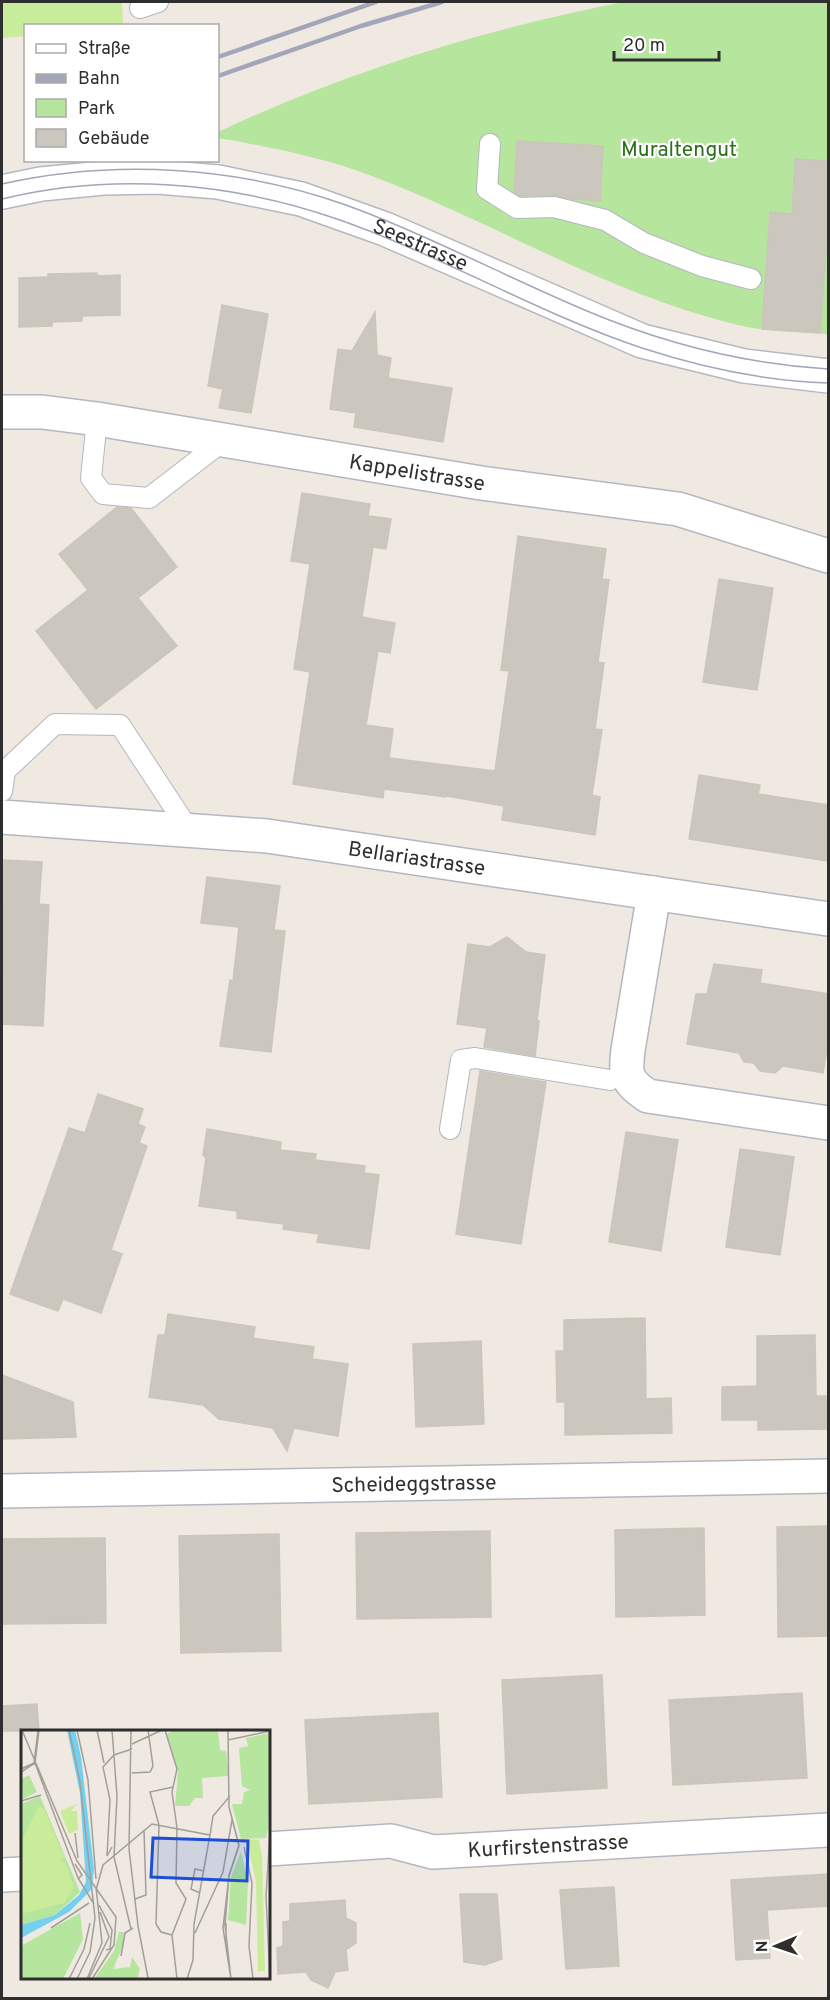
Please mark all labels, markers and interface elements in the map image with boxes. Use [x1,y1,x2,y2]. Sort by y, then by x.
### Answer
legend [24,24,219,162]
scale bar [614,24,719,62]
text: 20 m [623,35,665,58]
text: Straße [78,38,130,61]
text: Bahn [78,68,120,91]
text: Park [78,98,115,121]
text: Gebäude [78,128,150,151]
park label: Muraltengut [621,137,737,164]
street label: Seestrasse [369,214,472,278]
street label: Kappelistrasse [347,449,487,498]
street label: Bellariastrasse [346,836,487,883]
street label: Scheideggstrasse [331,1470,497,1500]
inset map [21,1730,270,1979]
street label: Kurfirstenstrasse [467,1829,630,1865]
north arrow [746,1916,806,1976]
text: N [753,1940,773,1953]

